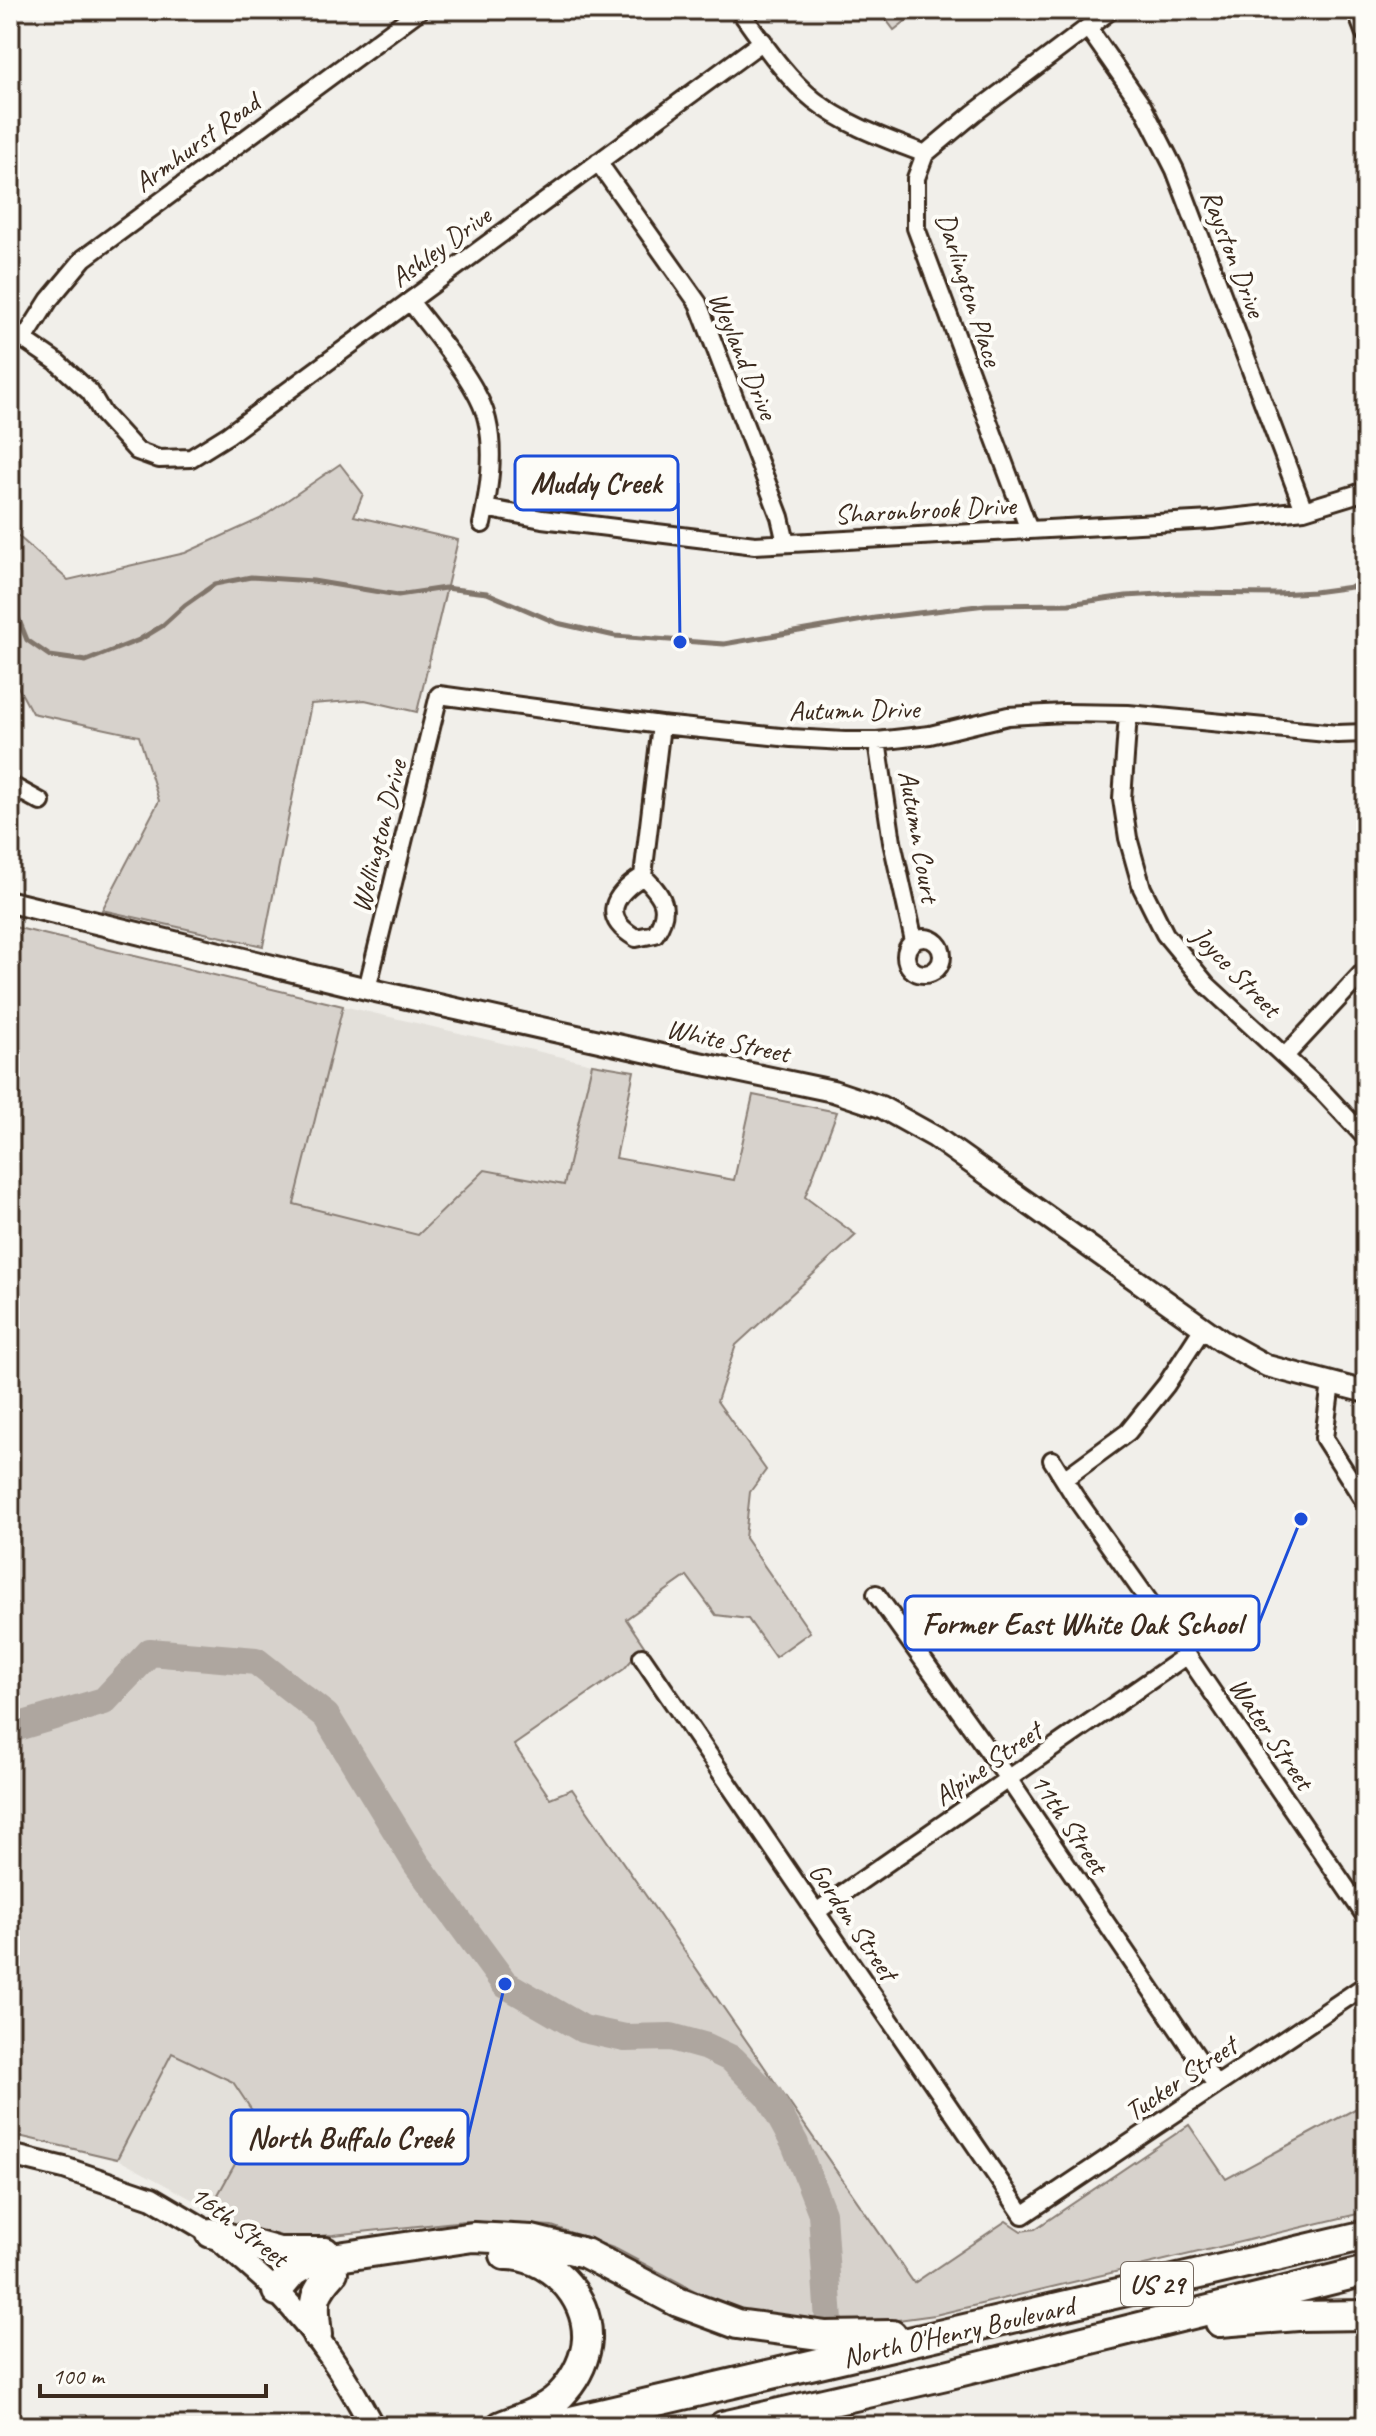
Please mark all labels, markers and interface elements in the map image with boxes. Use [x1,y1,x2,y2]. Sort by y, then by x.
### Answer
street label: Armhurst Road [127,83,269,200]
street label: Rayston Drive [1193,184,1275,324]
street label: Ashley Drive [383,197,499,295]
street label: Darlington Place [928,208,1011,372]
street label: Weyland Drive [701,286,787,426]
callout: Muddy Creek [515,456,678,510]
text: Muddy Creek [530,464,664,502]
street label: Sharonbrook Drive [834,487,1018,532]
street label: Autumn Drive [788,691,921,728]
street label: Wellington Drive [343,754,415,916]
street label: Autumn Court [891,768,949,907]
street label: Joyce Street [1183,917,1291,1026]
street label: White Street [663,1010,795,1071]
callout: Former East White Oak School [905,1596,1259,1650]
text: Former East White Oak School [922,1605,1248,1643]
street label: Water Street [1221,1670,1323,1798]
street label: Alpine Street [926,1711,1051,1813]
street label: 11th Street [1023,1766,1118,1883]
street label: Gordon Street [801,1856,908,1990]
street label: Tucker Street [1118,2026,1246,2129]
callout: North Buffalo Creek [231,2110,468,2164]
text: North Buffalo Creek [247,2119,455,2157]
street label: 16th Street [184,2176,298,2276]
road number: US 29 [1121,2262,1193,2306]
street label: North O'Henry Boulevard [839,2287,1081,2375]
scale bar [40,2348,266,2398]
text: 100 m [52,2361,106,2391]

